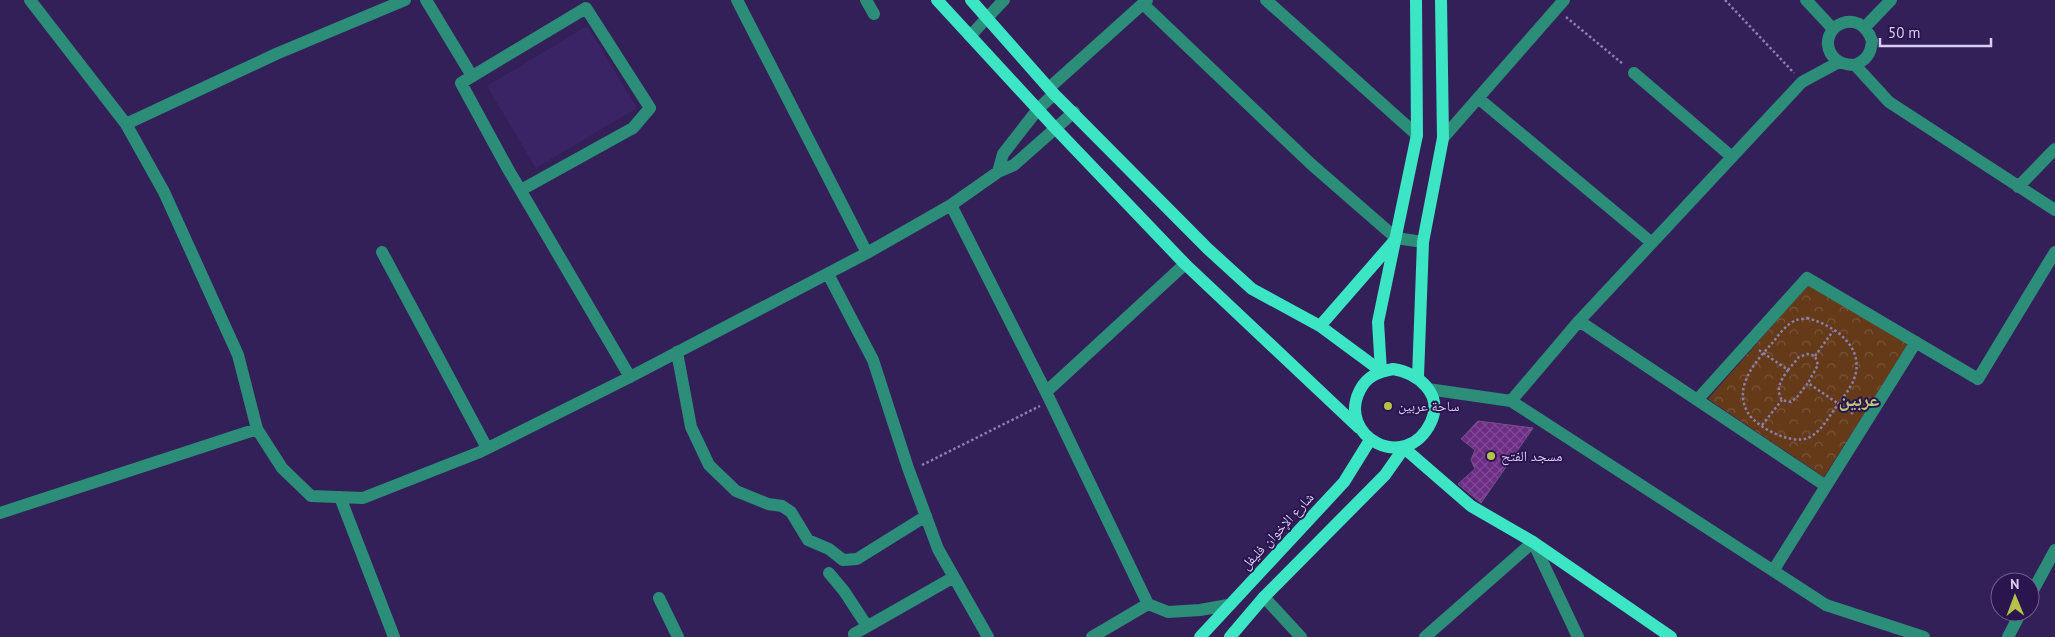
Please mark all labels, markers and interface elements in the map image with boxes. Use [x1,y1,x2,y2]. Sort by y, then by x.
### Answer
scale bar [1880,15,1991,47]
text: 50 m [1888,23,1921,42]
district label: عربين [1839,387,1880,411]
place label: ساحة عربين [1398,397,1460,415]
marker: ساحة عربين [1382,400,1394,412]
place label: مسجد الفتح [1501,447,1562,466]
marker: مسجد الفتح [1485,450,1497,462]
street label: شارع الإخوان فليفل [1236,488,1318,574]
north arrow [1990,572,2040,622]
text: N [2010,575,2020,593]

